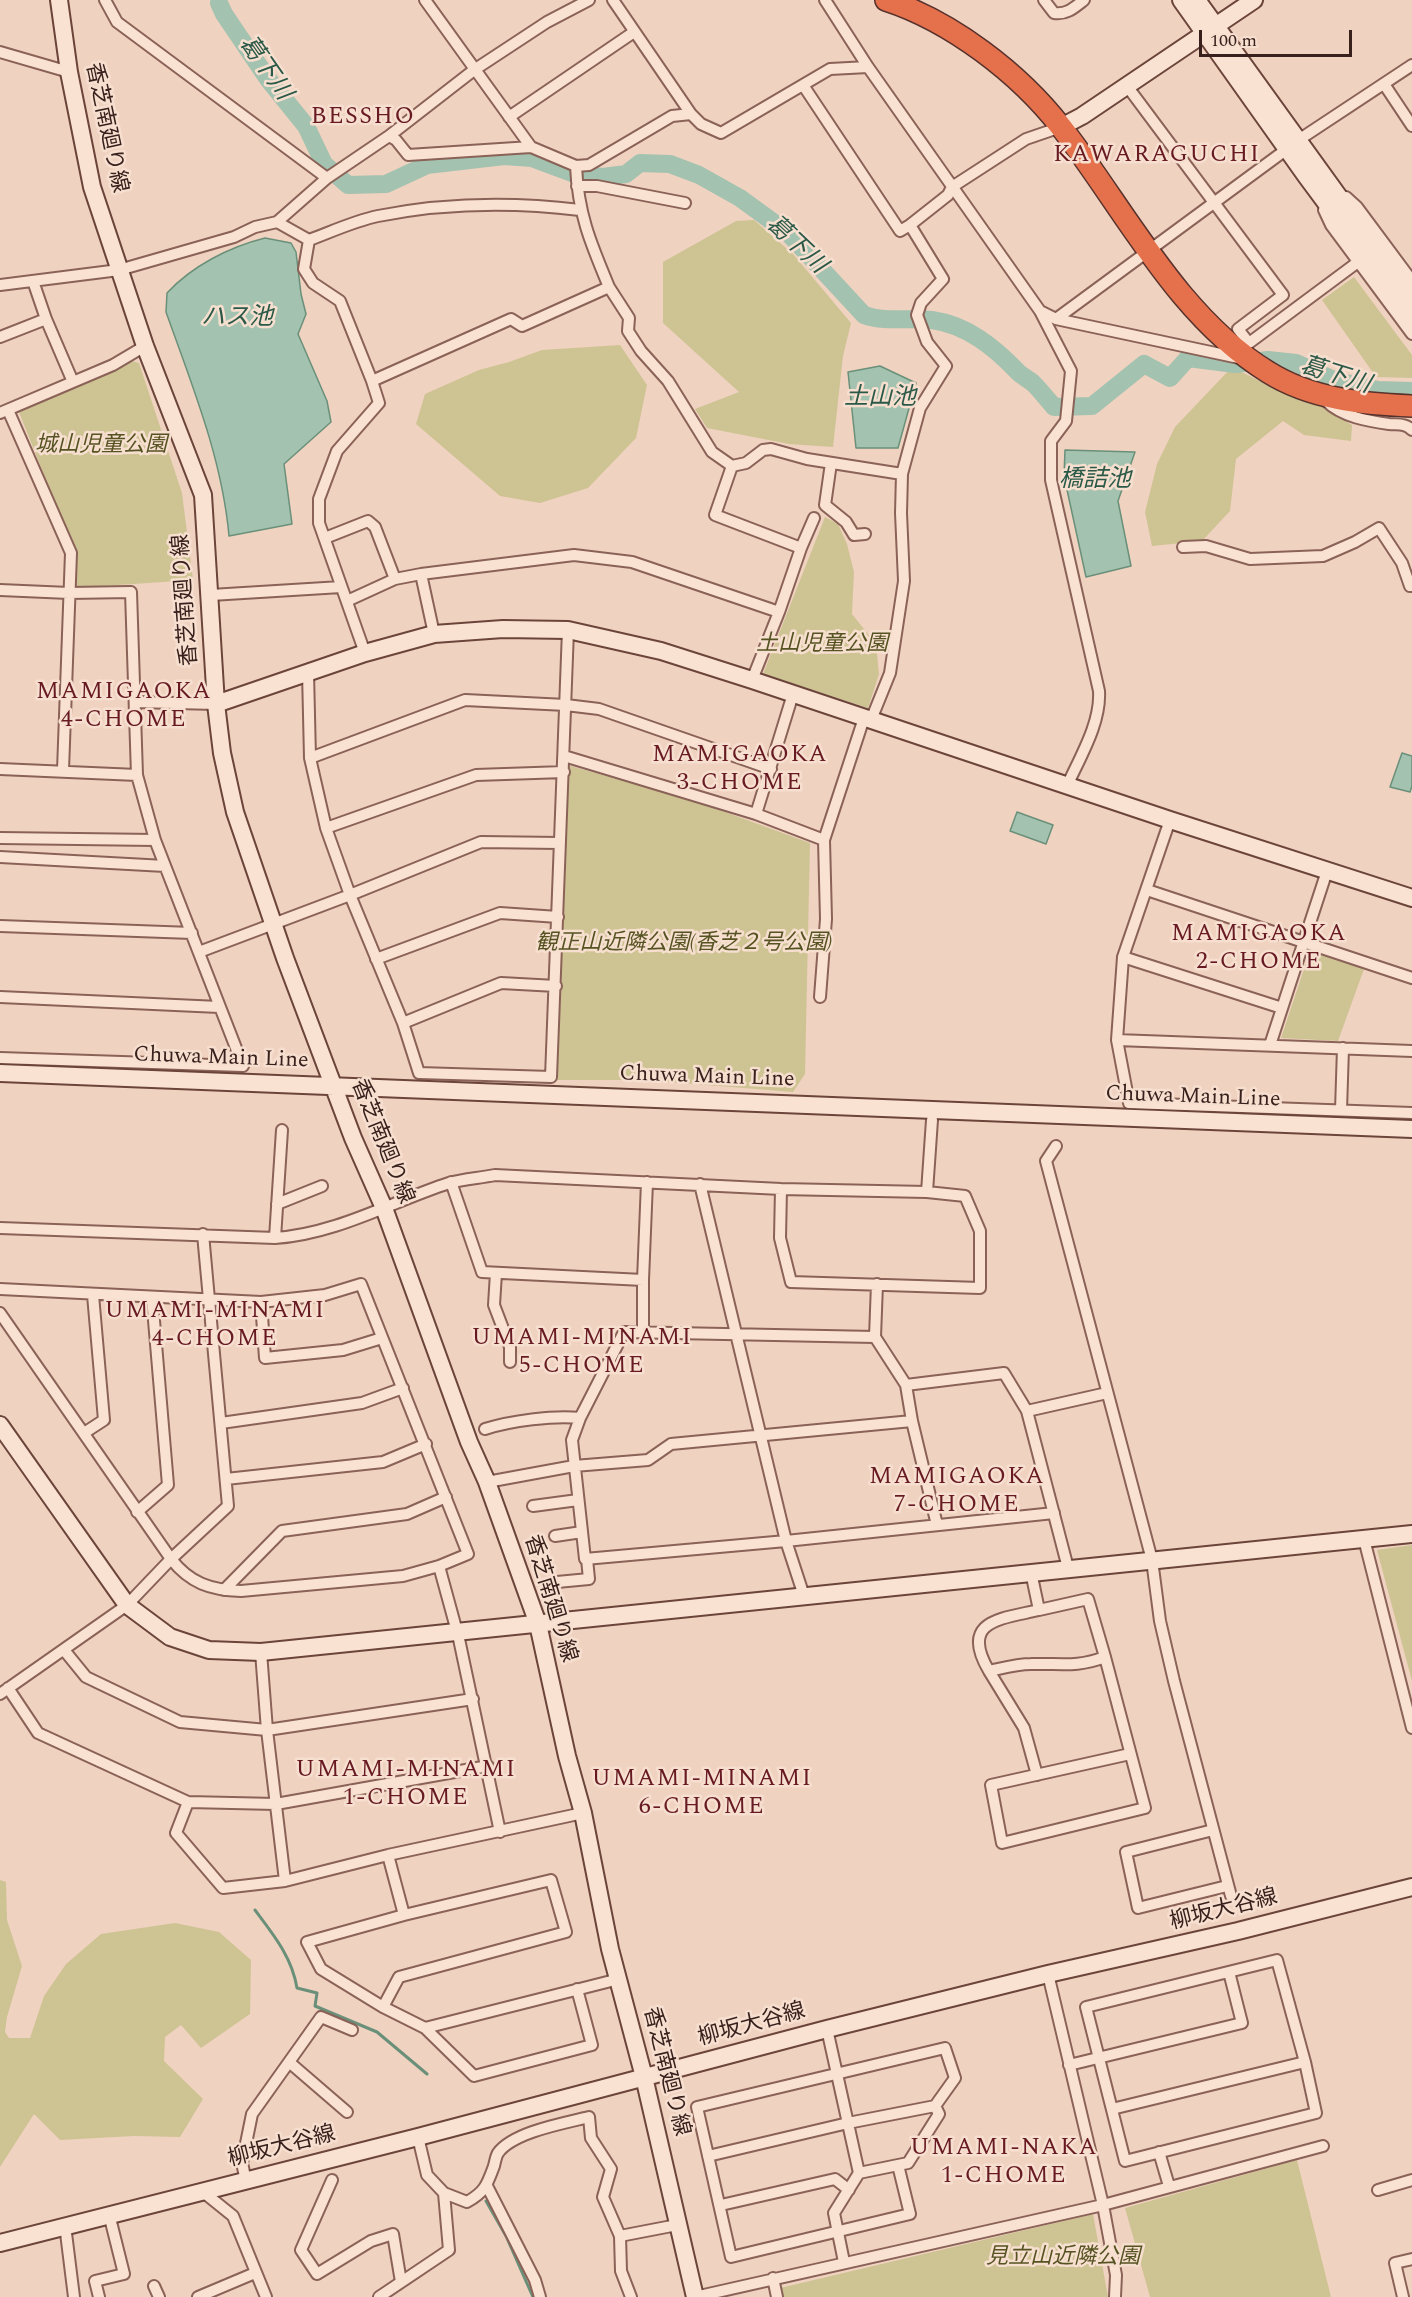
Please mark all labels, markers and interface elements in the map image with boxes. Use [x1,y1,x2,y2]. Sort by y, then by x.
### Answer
scale bar [1202,18,1355,56]
text: 100 m [1210,27,1257,54]
water label: 葛下川 [232,31,296,107]
street label: 香芝南廻り線 [78,61,132,195]
district label: BESSHO [311,104,415,132]
district label: KAWARAGUCHI [1053,142,1261,170]
water label: 葛下川 [759,211,831,281]
water label: ハス池 [201,305,273,333]
water label: 葛下川 [1296,353,1374,401]
water label: 土山池 [844,385,916,413]
park label: 城山児童公園 [35,434,167,460]
water label: 橋詰池 [1059,467,1131,495]
street label: 香芝南廻り線 [169,533,205,667]
park label: 土山児童公園 [756,633,888,659]
district label: MAMIGAOKA 4-CHOME [36,679,212,735]
district label: MAMIGAOKA 3-CHOME [652,742,828,798]
district label: MAMIGAOKA 2-CHOME [1171,921,1347,977]
park label: 観正山近隣公園(香芝２号公園) [536,932,832,958]
street label: Chuwa Main Line [133,1043,309,1075]
street label: Chuwa Main Line [619,1062,795,1094]
street label: 香芝南廻り線 [344,1076,418,1208]
street label: Chuwa Main Line [1105,1082,1281,1114]
district label: UMAMI-MINAMI 4-CHOME [104,1298,326,1354]
district label: UMAMI-MINAMI 5-CHOME [471,1325,693,1381]
district label: MAMIGAOKA 7-CHOME [869,1464,1045,1520]
street label: 香芝南廻り線 [517,1532,581,1666]
district label: UMAMI-MINAMI 1-CHOME [295,1757,517,1813]
district label: UMAMI-MINAMI 6-CHOME [591,1766,813,1822]
street label: 柳坂大谷線 [1167,1885,1281,1937]
street label: 柳坂大谷線 [695,1999,809,2053]
street label: 香芝南廻り線 [636,2005,694,2139]
street label: 柳坂大谷線 [225,2122,339,2174]
district label: UMAMI-NAKA 1-CHOME [910,2135,1098,2191]
park label: 見立山近隣公園 [986,2246,1140,2272]

